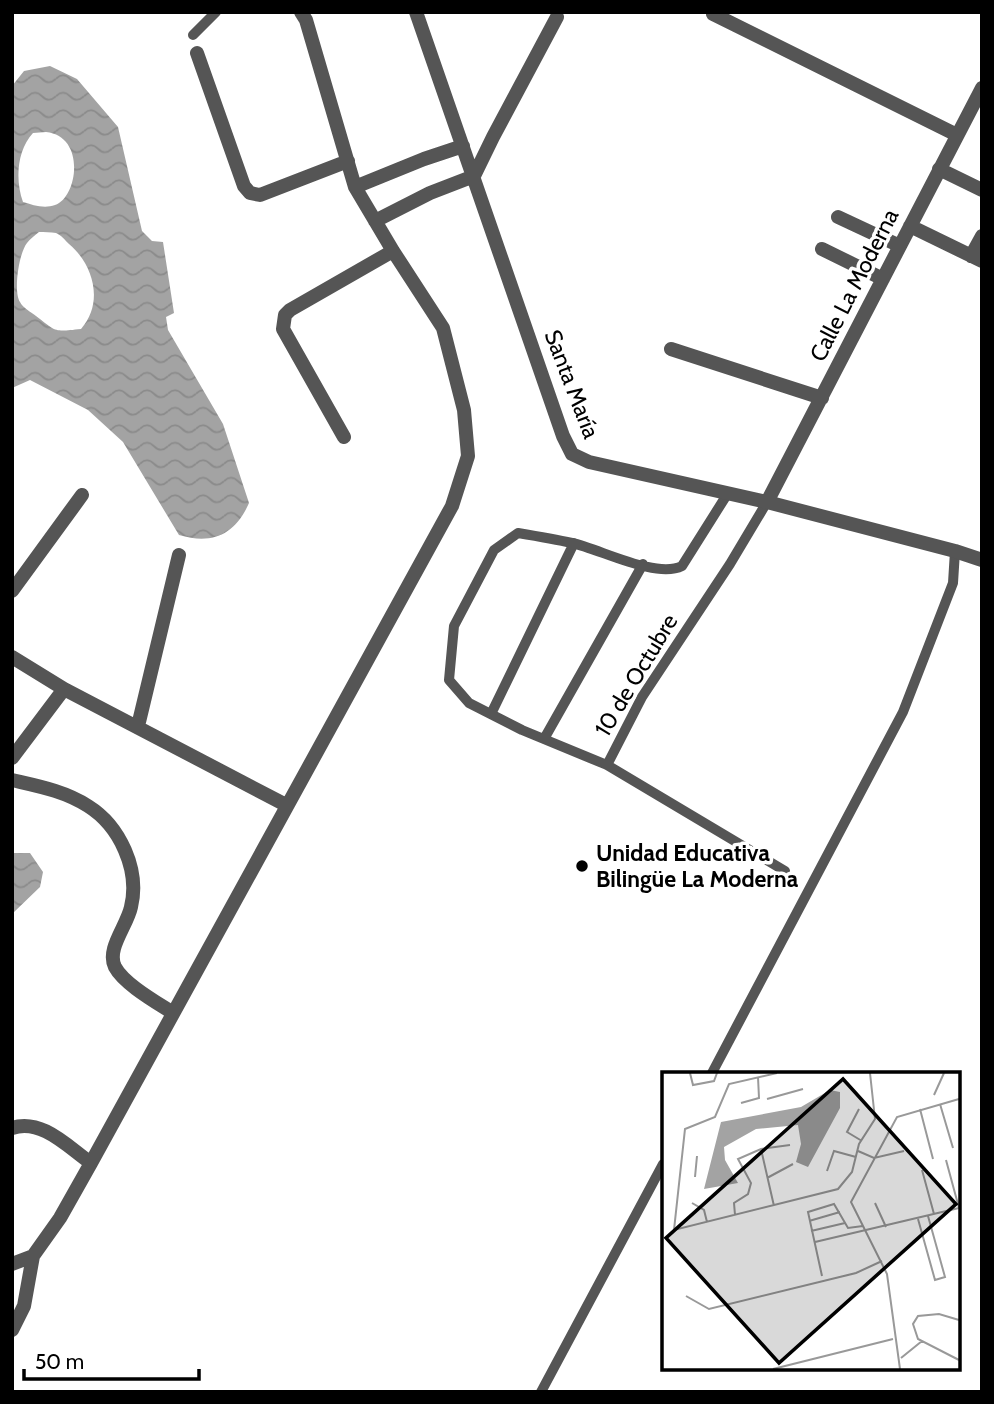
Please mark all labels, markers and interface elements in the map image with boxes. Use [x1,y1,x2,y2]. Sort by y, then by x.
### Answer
street label: Calle La Moderna [804,204,904,366]
street label: Santa María [539,326,605,442]
street label: 10 de Octubre [589,609,684,741]
place label: Unidad Educativa Bilingüe La Moderna [596,839,799,893]
marker: Unidad Educativa Bilingüe La Moderna [574,858,590,874]
inset map [662,1072,959,1369]
scale bar [24,1338,200,1382]
text: 50 m [35,1349,84,1374]

